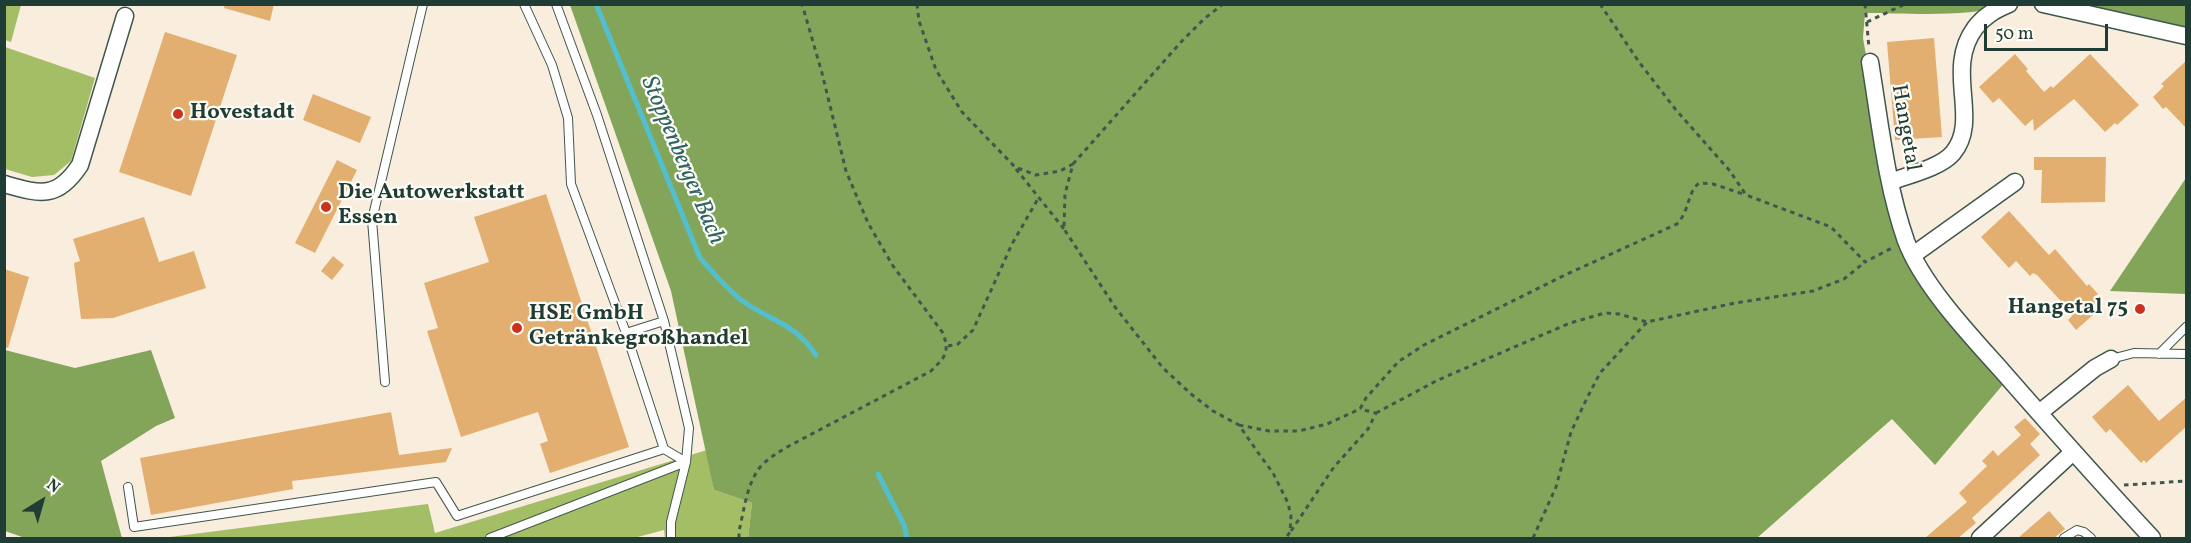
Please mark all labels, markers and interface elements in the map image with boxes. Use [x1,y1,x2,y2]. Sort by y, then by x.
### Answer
scale bar [1987,12,2112,50]
text: 50 m [1995,22,2034,47]
water label: Stoppenberger Bach [633,73,729,249]
street label: Hangetal [1883,83,1925,173]
place label: Hovestadt [190,101,294,127]
marker: Hovestadt [171,107,185,121]
place label: Die Autowerkstatt Essen [338,181,524,232]
marker: Die Autowerkstatt Essen [319,200,333,214]
place label: Hangetal 75 [2008,296,2128,322]
place label: HSE GmbH Getränkegroßhandel [529,302,748,354]
marker: Hangetal 75 [2133,302,2147,316]
marker: HSE GmbH Getränkegroßhandel [510,321,524,335]
north arrow [12,471,72,531]
text: N [42,474,64,499]

